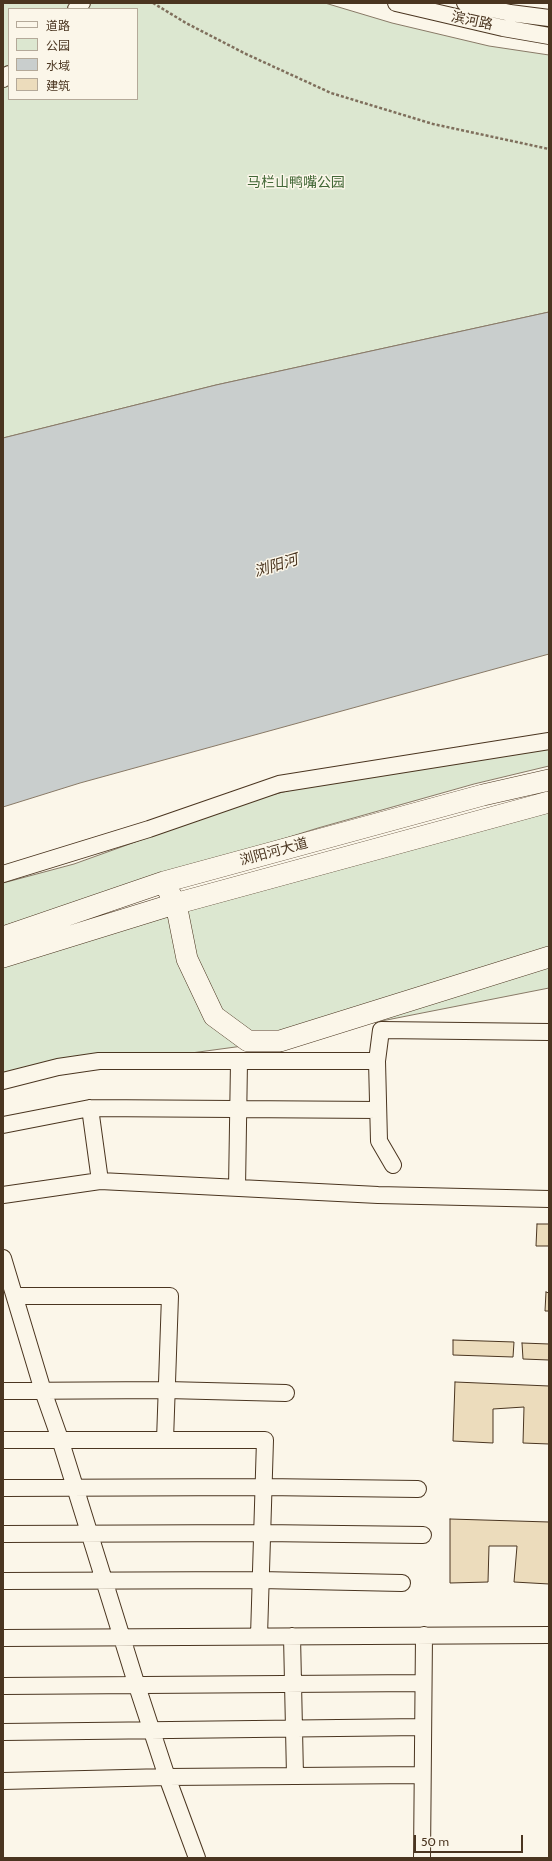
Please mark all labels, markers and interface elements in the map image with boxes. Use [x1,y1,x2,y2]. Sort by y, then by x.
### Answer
legend [8,8,138,100]
street label: 滨河路 [450,8,494,34]
text: 道路 [46,18,70,33]
text: 公园 [46,38,70,53]
text: 水域 [46,58,70,73]
text: 建筑 [46,78,70,93]
park label: 马栏山鸭嘴公园 [247,175,345,191]
water label: 浏阳河 [252,551,300,581]
street label: 浏阳河大道 [238,835,310,869]
scale bar [416,1827,525,1853]
text: 50 m [421,1834,449,1849]

